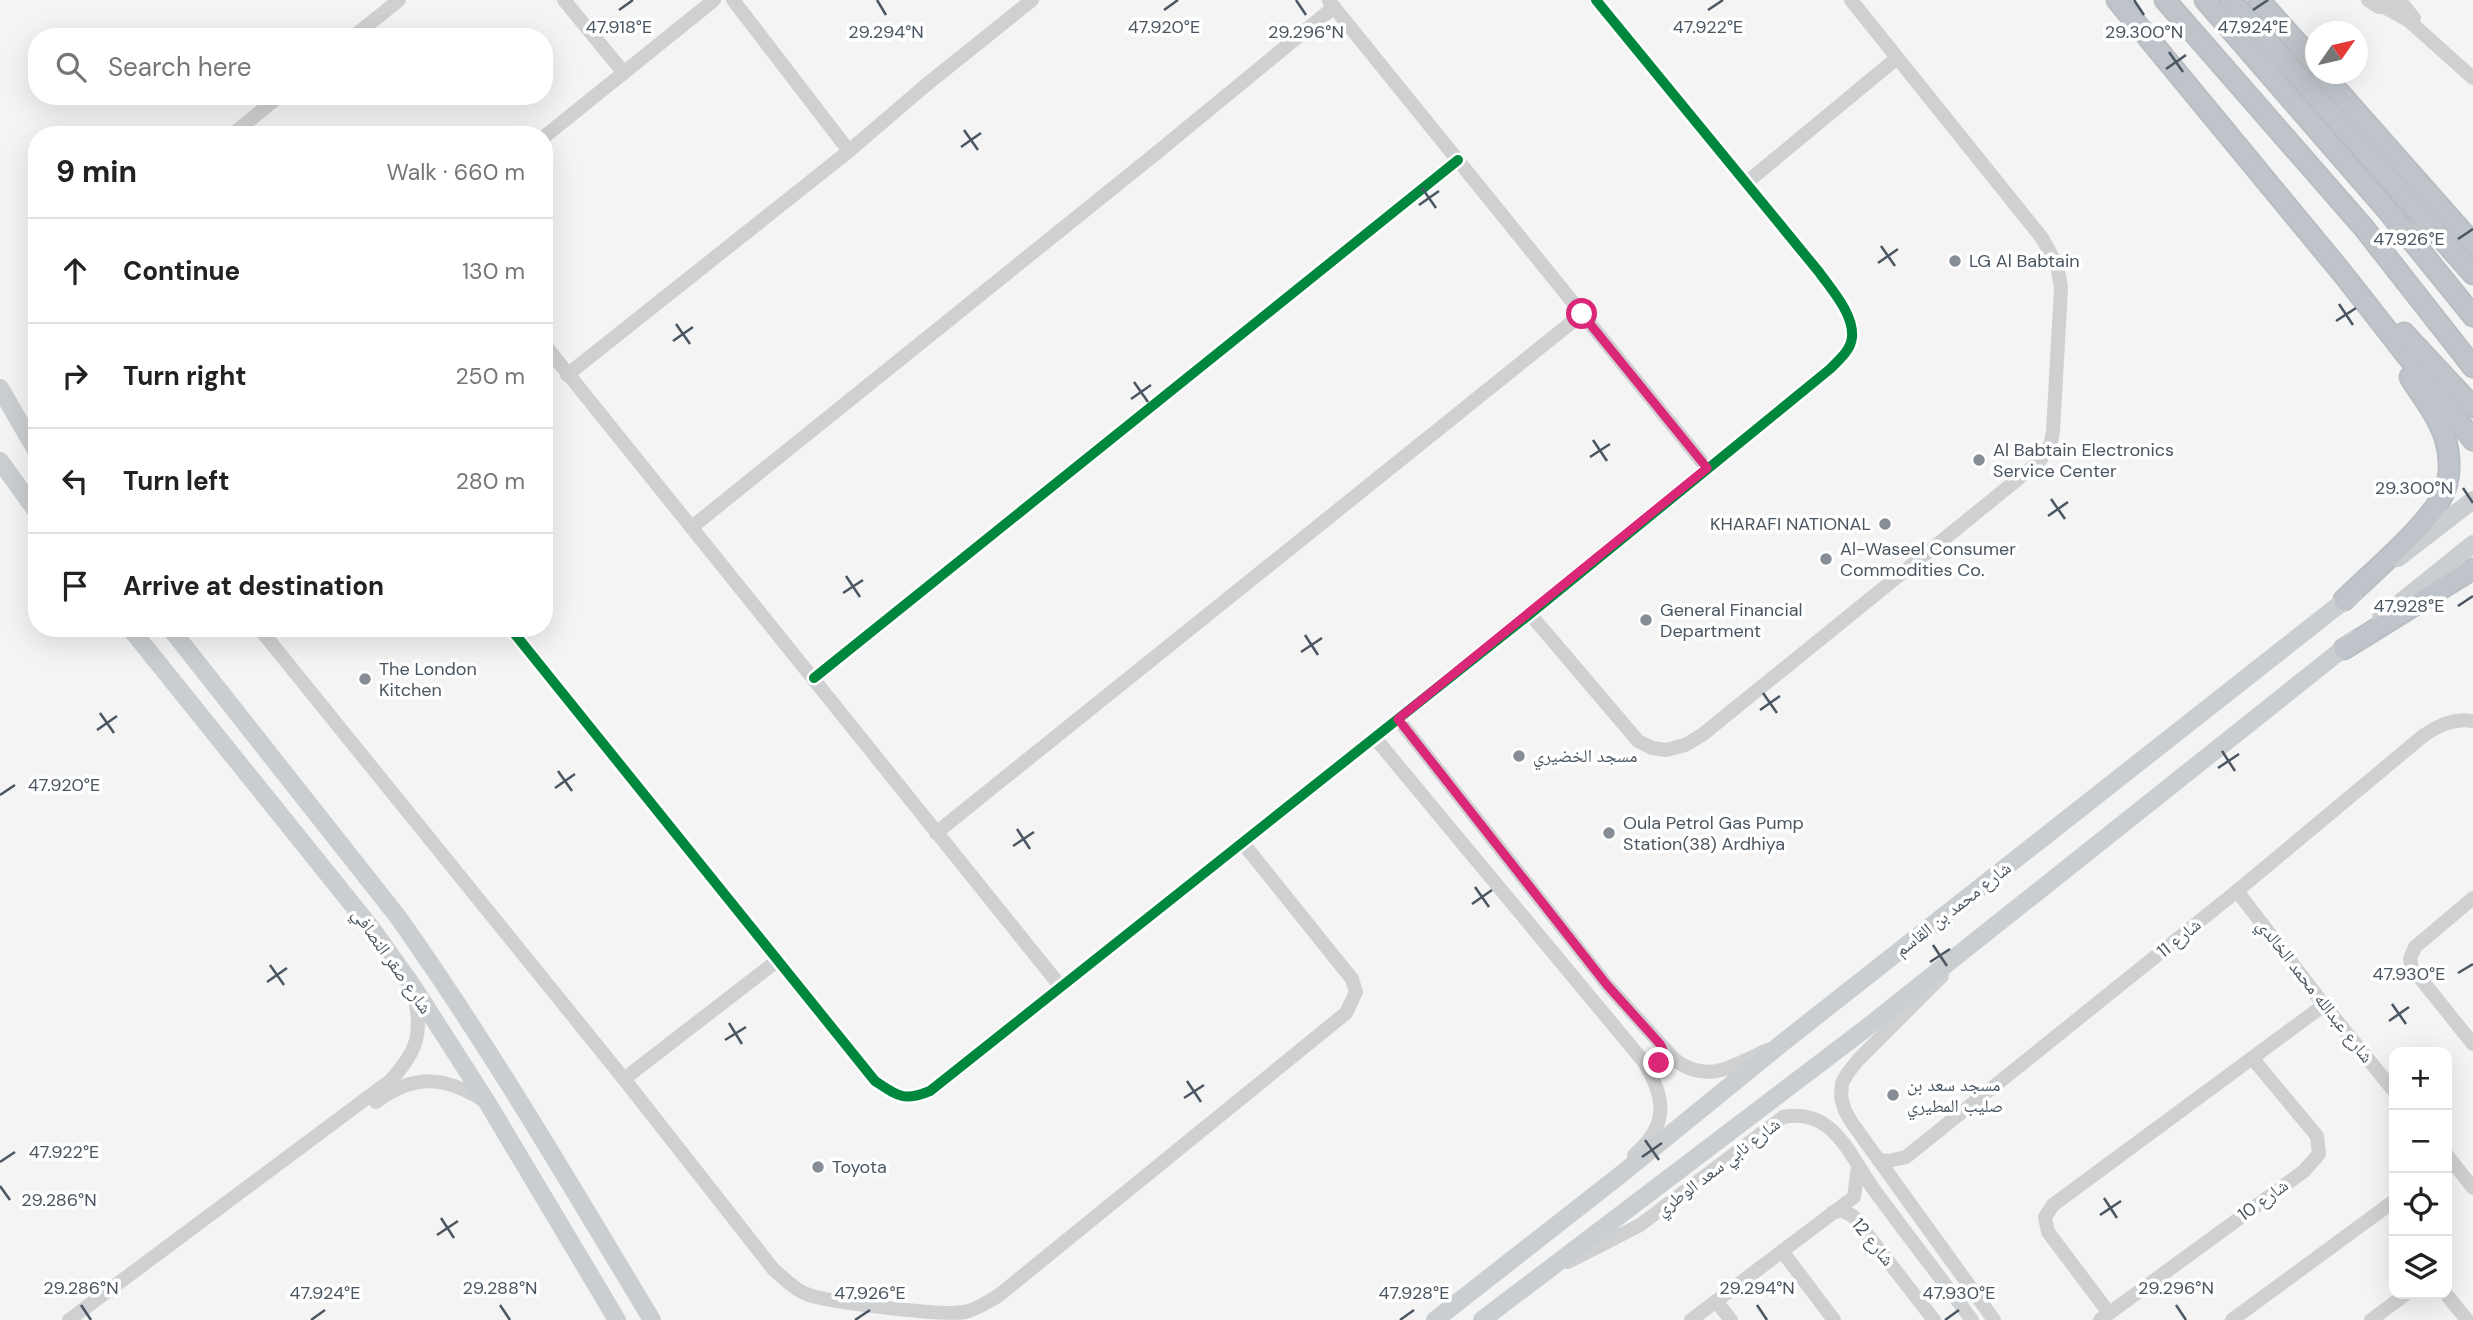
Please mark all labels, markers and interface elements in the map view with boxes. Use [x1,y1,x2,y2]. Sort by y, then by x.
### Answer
text: 47.918°E [586,15,652,39]
text: 47.920°E [1128,15,1200,39]
text: 47.922°E [1673,15,1743,39]
text: 47.924°E [2218,15,2288,39]
text: 29.294°N [848,20,924,44]
text: 29.296°N [1268,20,1344,44]
text: 29.300°N [2105,20,2183,44]
north arrow [2305,21,2368,84]
search box [28,28,553,105]
icon: search [52,48,90,86]
text: Search here [108,50,251,84]
text: 9 min [56,152,137,191]
text: Walk · 660 m [387,157,525,187]
text: 47.926°E [2373,227,2445,251]
place label: LG Al Babtain [1969,249,2080,273]
icon: ahead [56,252,94,290]
marker: LG Al Babtain [1947,253,1963,269]
text: Continue [123,254,240,288]
text: 130 m [462,256,525,286]
route start [1566,298,1597,329]
icon: right [56,357,94,395]
text: Turn right [123,359,247,393]
text: 250 m [455,361,525,391]
place label: Al Babtain Electronics Service Center [1993,438,2174,483]
marker: Al Babtain Electronics Service Center [1971,452,1987,468]
icon: left [56,462,94,500]
text: Turn left [123,464,230,498]
text: 280 m [456,466,525,496]
text: 29.300°N [2375,476,2453,500]
place label: KHARAFI NATIONAL [1710,512,1871,536]
marker: KHARAFI NATIONAL [1877,516,1893,532]
place label: Al-Waseel Consumer Commodities Co. [1840,537,2016,582]
marker: Al-Waseel Consumer Commodities Co. [1818,551,1834,567]
icon: arrive [56,567,94,605]
text: Arrive at destination [123,569,384,603]
text: 47.928°E [2374,594,2444,618]
place label: General Financial Department [1660,598,1803,643]
marker: General Financial Department [1638,612,1654,628]
place label: The London Kitchen [379,657,477,702]
marker: The London Kitchen [357,671,373,687]
place label: مسجد الخضيري [1533,744,1637,771]
marker: مسجد الخضيري [1511,748,1527,764]
text: 47.920°E [28,773,100,797]
place label: Oula Petrol Gas Pump Station(38) Ardhiya [1623,811,1804,856]
marker: Oula Petrol Gas Pump Station(38) Ardhiya [1601,825,1617,841]
street label: شارع محمد بن القاسم [1890,856,2016,962]
street label: شارع صقر النصافي [344,903,437,1020]
street label: شارع 11 [2152,913,2206,963]
street label: شارع عبدالله محمد الخالدي [2249,914,2379,1069]
text: 47.930°E [2373,962,2445,986]
route end [1643,1047,1674,1078]
map controls [2389,1047,2452,1299]
button: + [2389,1047,2452,1110]
place label: مسجد سعد بن صليب المطيري [1907,1073,2003,1121]
marker: مسجد سعد بن صليب المطيري [1885,1087,1901,1103]
button: − [2389,1110,2452,1173]
street label: شارع نابي سعد الوطري [1651,1112,1787,1224]
text: 47.922°E [29,1140,99,1164]
place label: Toyota [832,1155,887,1179]
marker: Toyota [810,1159,826,1175]
button: locate [2389,1173,2452,1236]
street label: شارع 10 [2233,1174,2293,1226]
text: 29.286°N [21,1188,97,1212]
street label: شارع 12 [1846,1213,1900,1271]
button: layers [2389,1236,2452,1299]
text: 29.286°N [43,1276,119,1300]
text: 29.288°N [462,1276,538,1300]
text: 29.294°N [1719,1276,1795,1300]
text: 29.296°N [2138,1276,2214,1300]
text: 47.924°E [290,1281,360,1305]
text: 47.926°E [834,1281,906,1305]
text: 47.928°E [1379,1281,1449,1305]
text: 47.930°E [1923,1281,1995,1305]

